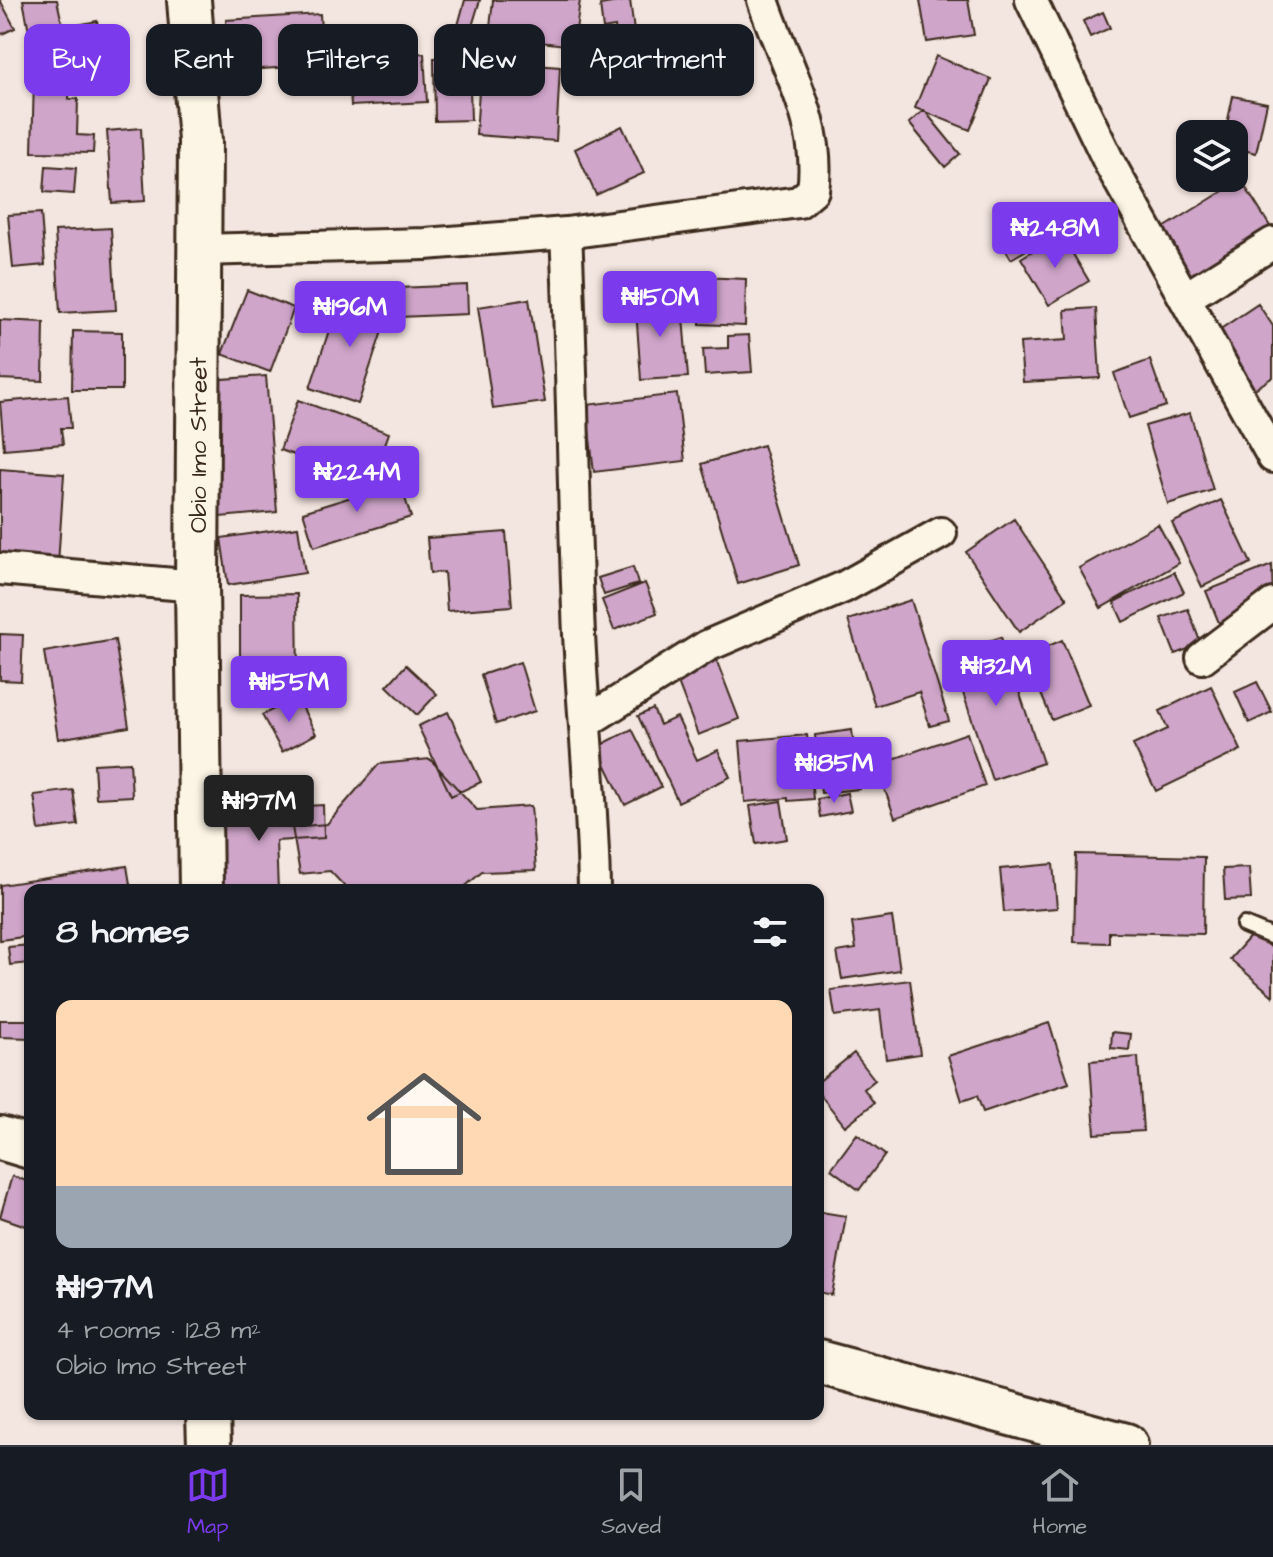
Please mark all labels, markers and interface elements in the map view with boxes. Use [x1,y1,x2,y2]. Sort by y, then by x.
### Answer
chip: Buy [24,24,130,96]
chip: Rent [146,24,262,96]
chip: Filters [278,24,418,96]
chip: New [434,24,545,96]
chip: Apartment [561,24,754,96]
map controls [1176,120,1248,192]
button: layers [1176,120,1248,192]
pin: ₦248M [999,202,1111,270]
text: ₦248M [1010,210,1100,246]
pin: ₦150M [604,271,716,339]
text: ₦150M [621,279,699,315]
pin: ₦196M [294,281,406,349]
text: ₦196M [313,289,387,325]
street label: Obio Imo Street [182,357,216,533]
pin: ₦224M [301,446,413,514]
text: ₦224M [313,454,401,490]
pin: ₦132M [940,640,1052,708]
text: ₦132M [960,648,1032,684]
pin: ₦155M [233,656,345,724]
text: ₦155M [249,664,329,700]
pin: ₦185M [778,737,890,805]
text: ₦185M [795,745,873,781]
pin: ₦197M [203,775,315,843]
text: ₦197M [222,783,296,819]
text: 8 homes [56,908,190,956]
icon: filters [748,910,792,954]
icon: home [352,1052,496,1196]
text: ₦197M [56,1264,153,1312]
text: 4 rooms · 128 m² [56,1312,261,1348]
text: Obio Imo Street [56,1348,246,1384]
tab: Map [186,1463,230,1542]
tab: Saved [601,1463,661,1542]
tab: Home [1033,1463,1087,1542]

